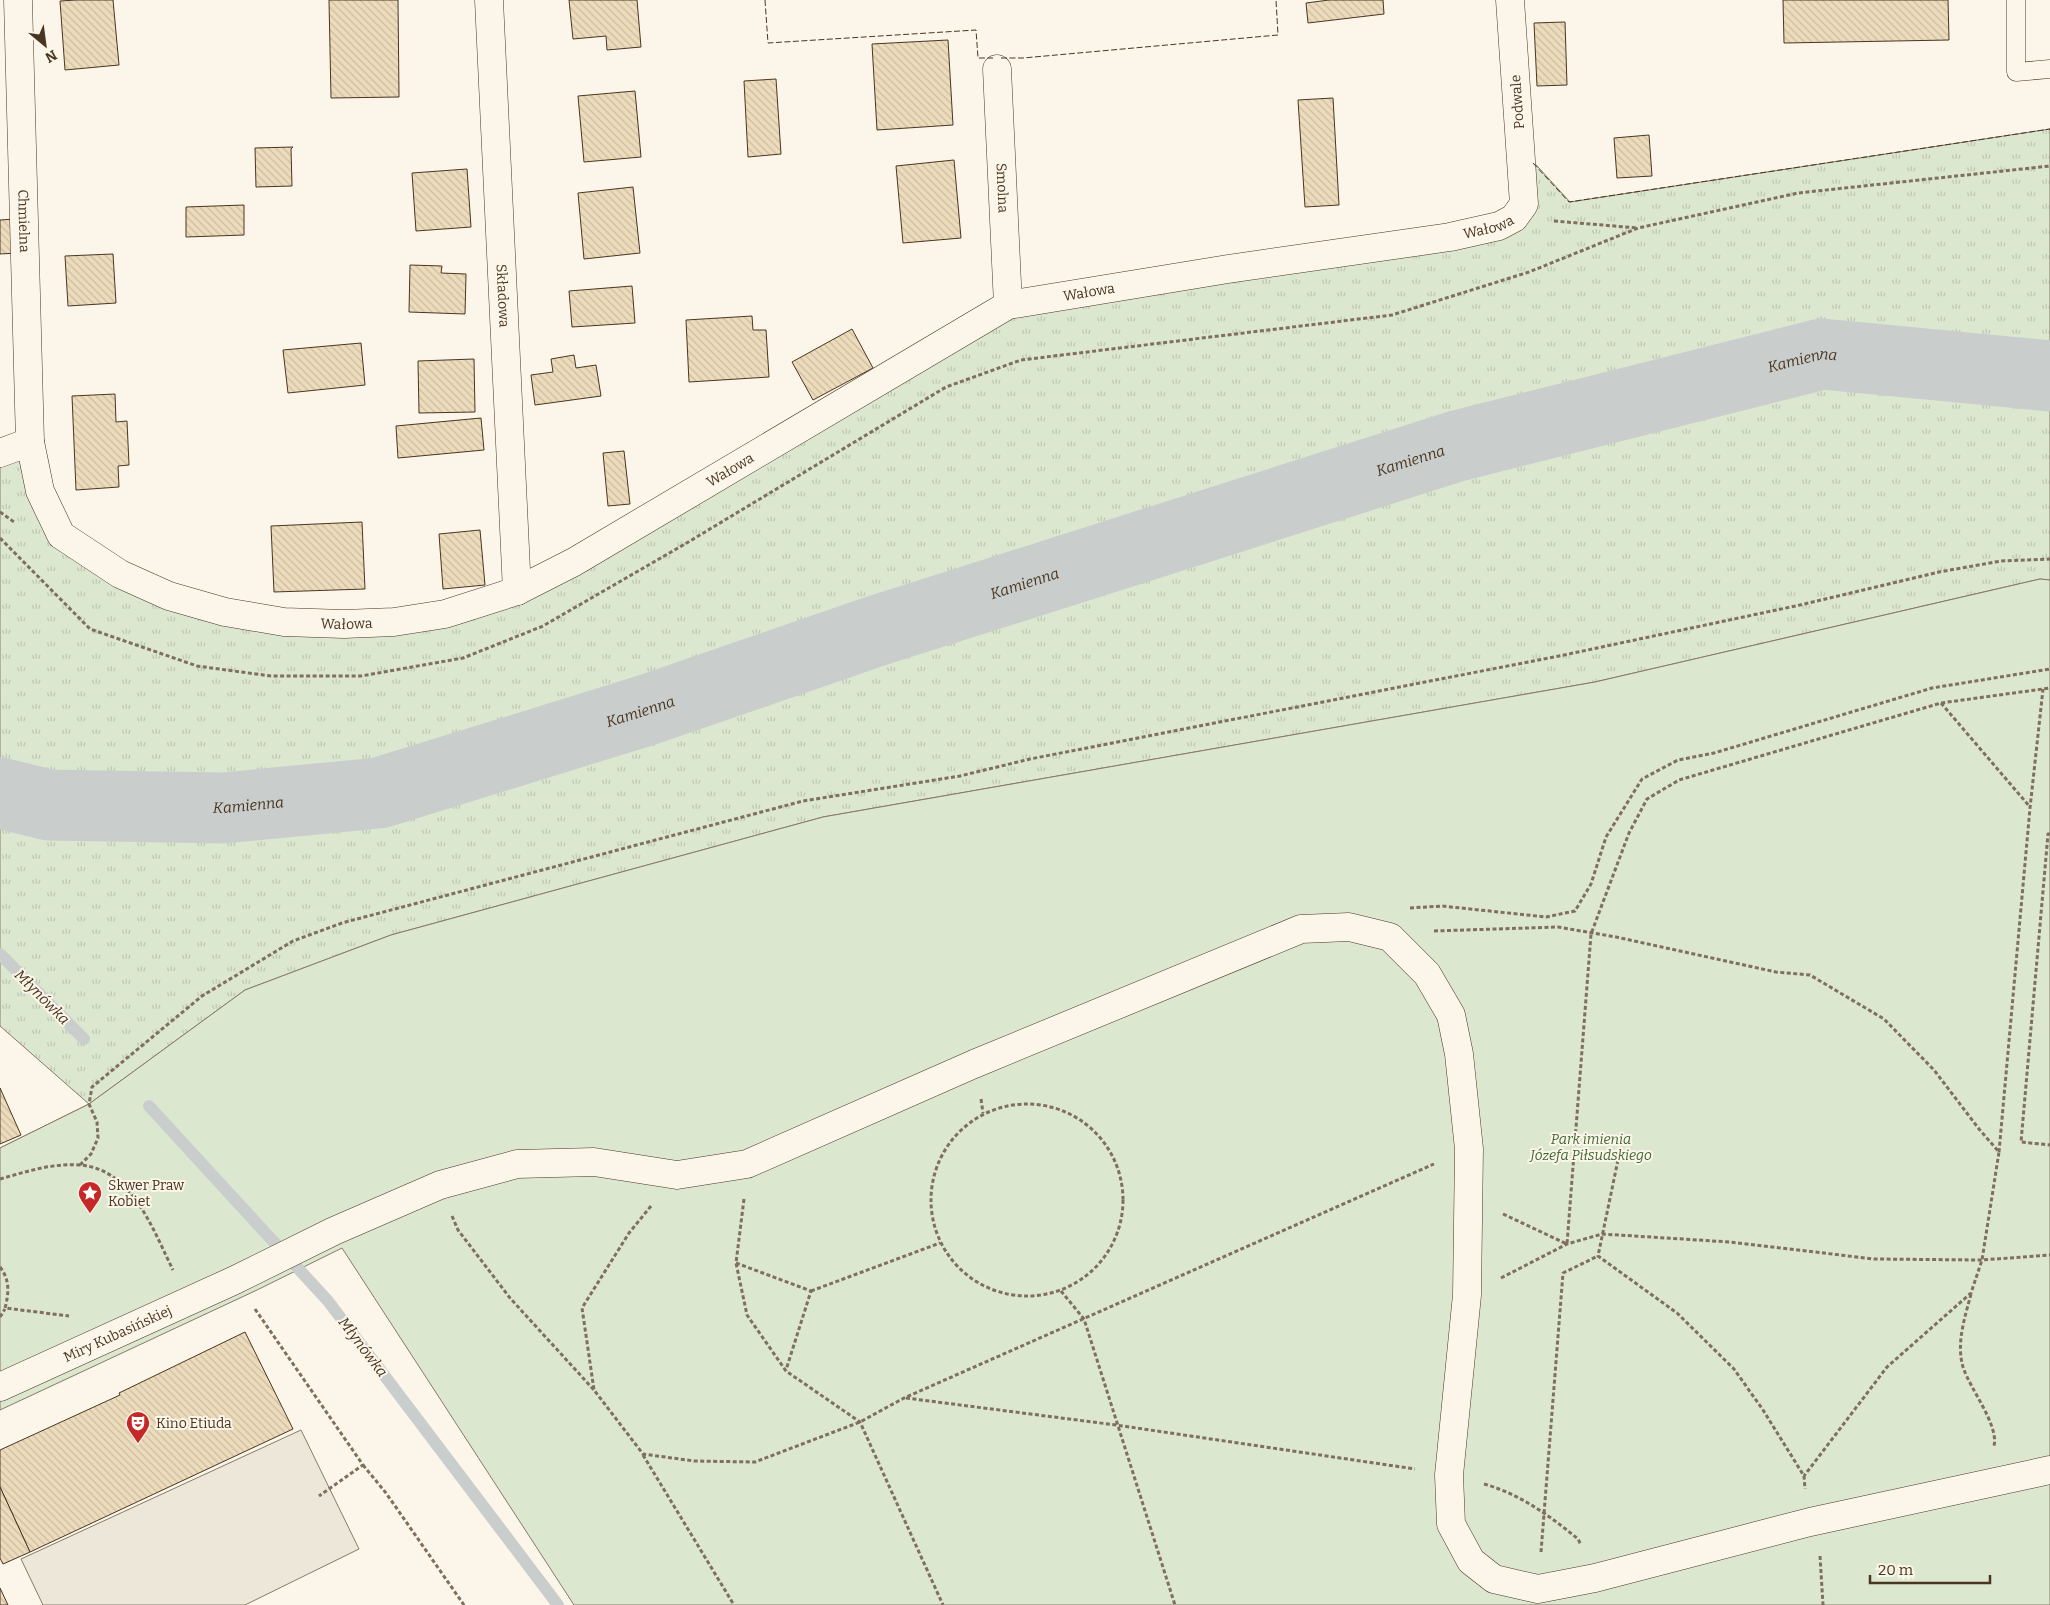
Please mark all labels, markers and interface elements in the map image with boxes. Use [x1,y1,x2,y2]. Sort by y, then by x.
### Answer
north arrow [20,20,70,70]
text: N [42,46,60,66]
street label: Podwale [1507,74,1528,130]
street label: Smolna [992,163,1012,214]
street label: Chmielna [14,189,33,253]
street label: Wałowa [1462,212,1517,243]
street label: Składowa [493,264,513,328]
street label: Wałowa [1062,280,1116,305]
water label: Kamienna [1766,345,1838,376]
water label: Kamienna [1374,441,1447,480]
street label: Wałowa [704,449,757,491]
water label: Kamienna [988,564,1061,603]
street label: Wałowa [320,615,373,633]
water label: Kamienna [604,692,677,731]
water label: Kamienna [213,793,285,817]
water label: Młynówka [11,966,73,1028]
park label: Park imienia Józefa Piłsudskiego [1528,1131,1652,1164]
place label: Skwer Praw Kobiet [108,1177,185,1210]
place icon: Skwer Praw Kobiet [77,1180,103,1214]
street label: Miry Kubasińskiej [61,1302,174,1366]
water label: Młynówka [335,1313,391,1381]
theatre icon: Kino Etiuda [125,1410,151,1444]
place label: Kino Etiuda [156,1415,232,1432]
scale bar [1870,1552,1990,1584]
text: 20 m [1878,1561,1914,1579]

